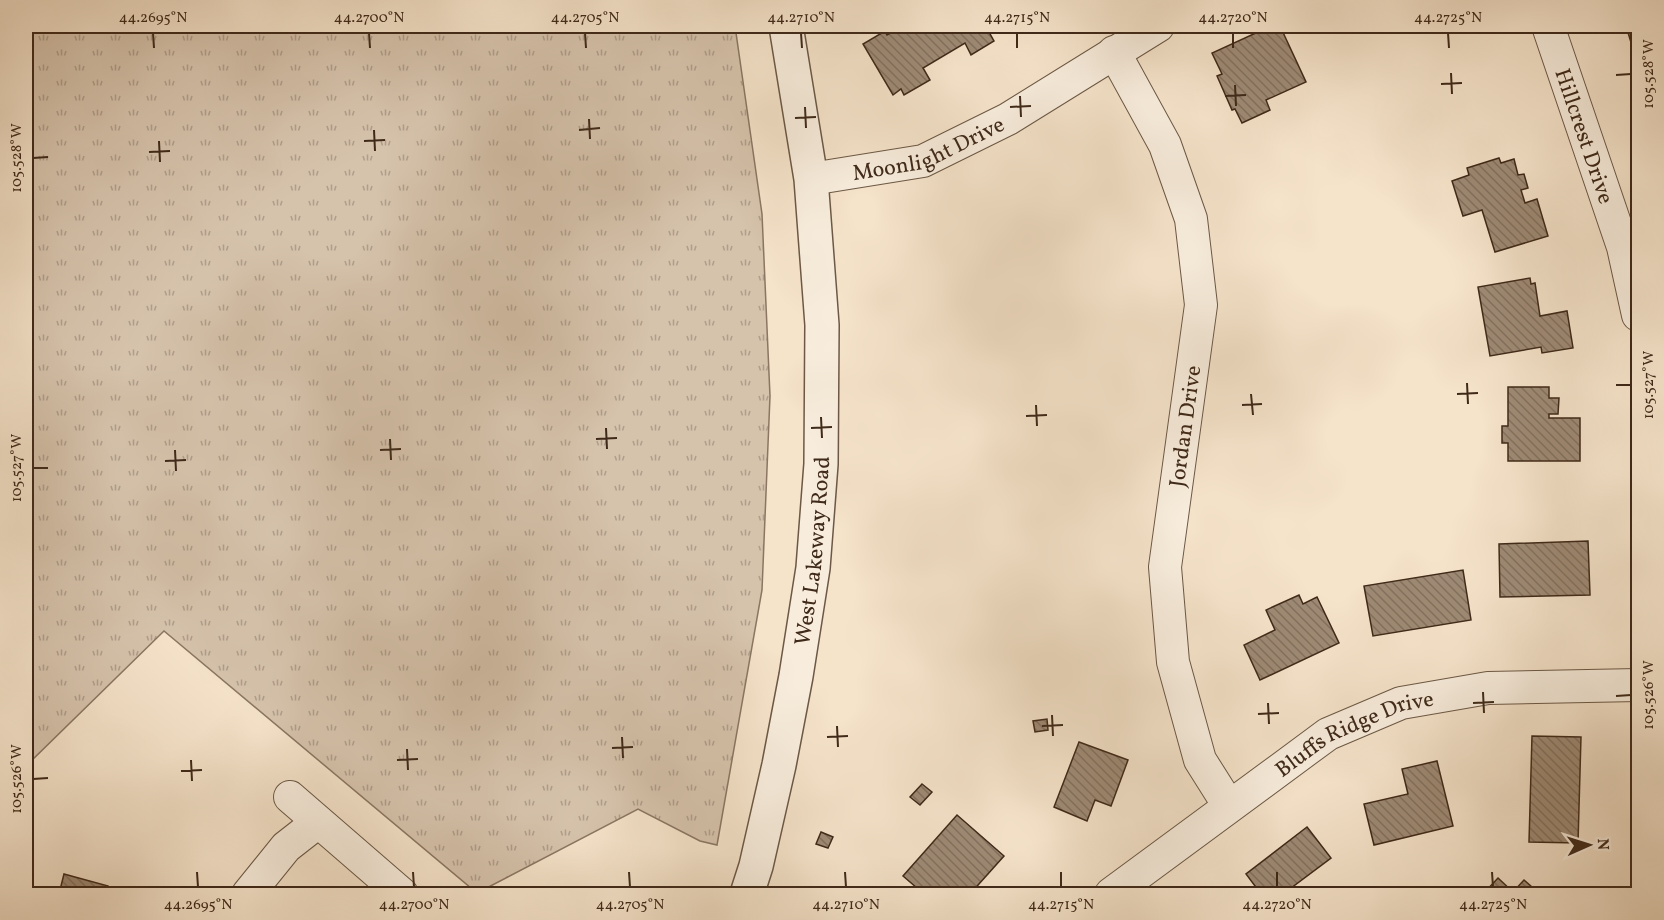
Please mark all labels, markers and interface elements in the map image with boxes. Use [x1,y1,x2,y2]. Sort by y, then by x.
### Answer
text: 44.2695°N [119,8,187,29]
text: 44.2700°N [334,8,404,29]
text: 44.2705°N [551,8,619,29]
text: 44.2710°N [767,8,835,29]
text: 44.2715°N [984,8,1050,29]
text: 44.2720°N [1198,8,1268,29]
text: 44.2725°N [1414,8,1482,29]
text: 105.528°W [1639,39,1660,109]
street label: Hillcrest Drive [1546,65,1620,208]
street label: Moonlight Drive [850,110,1010,190]
text: 105.528°W [7,123,28,193]
text: 105.527°W [1639,351,1660,419]
street label: Jordan Drive [1163,363,1210,489]
text: 105.527°W [7,434,28,502]
street label: West Lakeway Road [788,456,839,648]
text: 105.526°W [1639,660,1660,730]
street label: Bluffs Ridge Drive [1269,685,1436,786]
text: 105.526°W [7,744,28,814]
north arrow [1559,815,1619,875]
text: N [1591,838,1613,851]
text: 44.2695°N [164,895,232,916]
text: 44.2700°N [379,895,449,916]
text: 44.2705°N [596,895,664,916]
text: 44.2710°N [812,895,880,916]
text: 44.2715°N [1028,895,1094,916]
text: 44.2720°N [1242,895,1312,916]
text: 44.2725°N [1459,895,1527,916]

